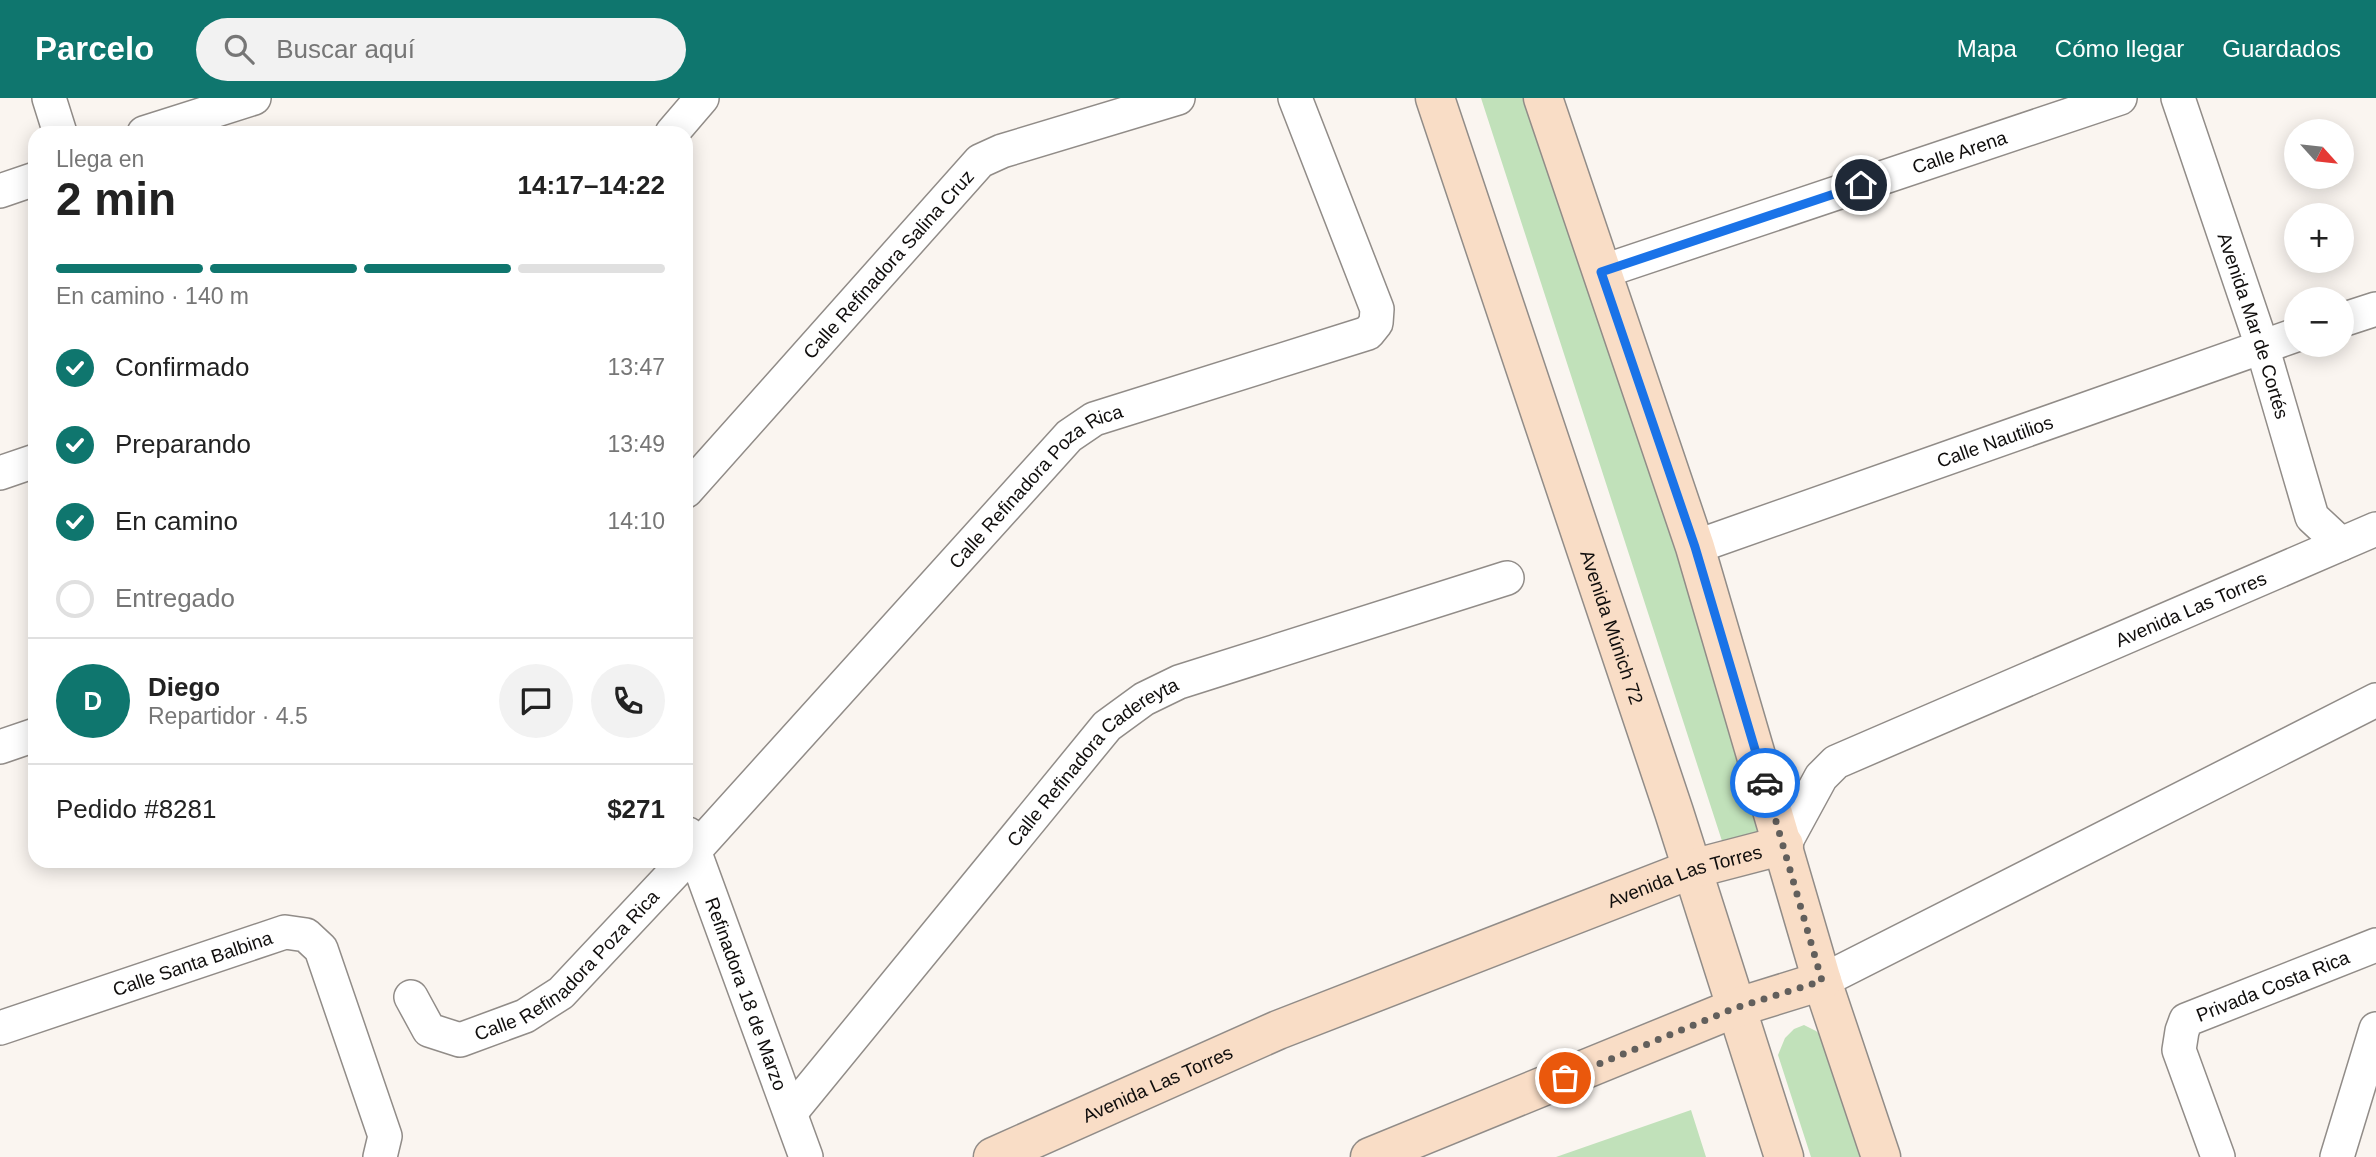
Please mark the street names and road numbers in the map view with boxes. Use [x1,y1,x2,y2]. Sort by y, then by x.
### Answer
street label: Calle Arena [1910,127,2010,178]
street label: Calle Refinadora Salina Cruz [799,166,978,363]
street label: Avenida Mar de Cortés [2213,230,2293,421]
street label: Calle Refinadora Poza Rica [945,401,1126,573]
street label: Calle Nautilios [1934,412,2056,472]
street label: Avenida Múnich 72 [1576,547,1647,707]
street label: Avenida Las Torres [2112,568,2270,651]
street label: Calle Refinadora Cadereyta [1003,674,1182,851]
street label: Avenida Las Torres [1604,841,1764,912]
street label: Calle Refinadora Poza Rica [472,886,664,1045]
street label: Refinadora 18 de Marzo [701,894,791,1093]
street label: Calle Santa Balbina [110,927,275,1000]
street label: Privada Costa Rica [2193,946,2353,1026]
street label: Avenida Las Torres [1079,1042,1236,1127]

